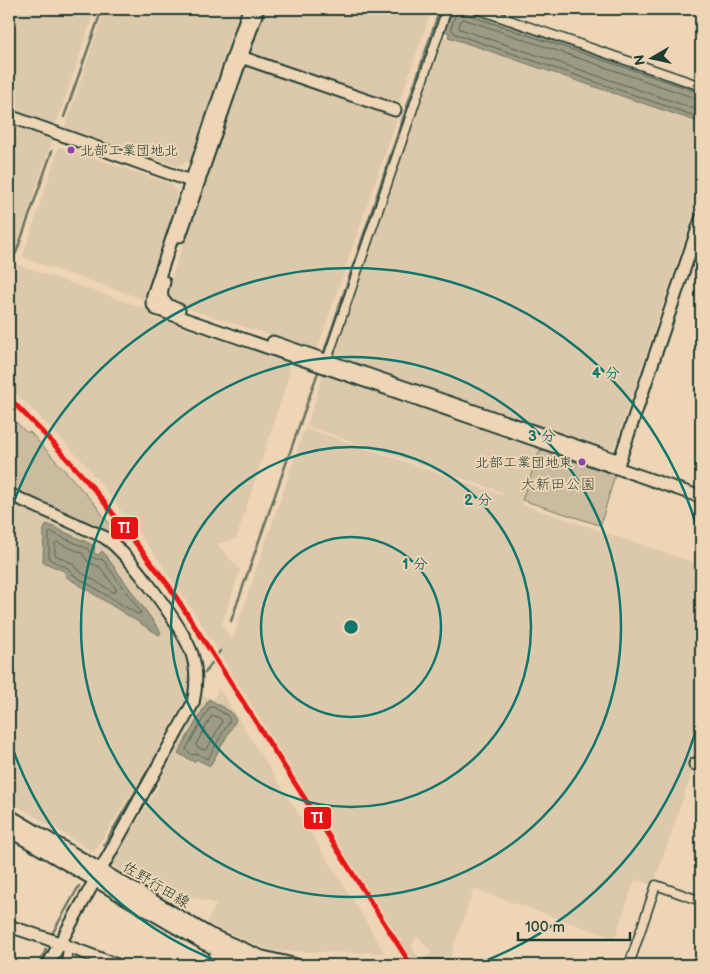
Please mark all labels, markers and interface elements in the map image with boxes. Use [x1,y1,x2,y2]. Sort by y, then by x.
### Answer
north arrow [628,32,678,82]
text: N [630,53,649,66]
place label: 北部工業団地北 [80,142,178,159]
marker: 北部工業団地北 [66,145,76,155]
text: 4 分 [592,364,620,383]
text: 3 分 [528,427,556,446]
place label: 北部工業団地東 [475,454,573,471]
marker: 北部工業団地東 [577,457,587,467]
park label: 大新田公園 [520,475,596,494]
text: 2 分 [464,491,492,510]
line badge: TI [110,516,139,540]
text: TI [118,520,131,537]
text: 1 分 [402,555,428,574]
centre of rings [342,618,360,636]
line badge: TI [303,806,332,830]
text: TI [311,810,324,827]
street label: 佐野行田線 [119,858,193,912]
scale bar [518,909,630,941]
text: 100 m [525,918,565,937]

